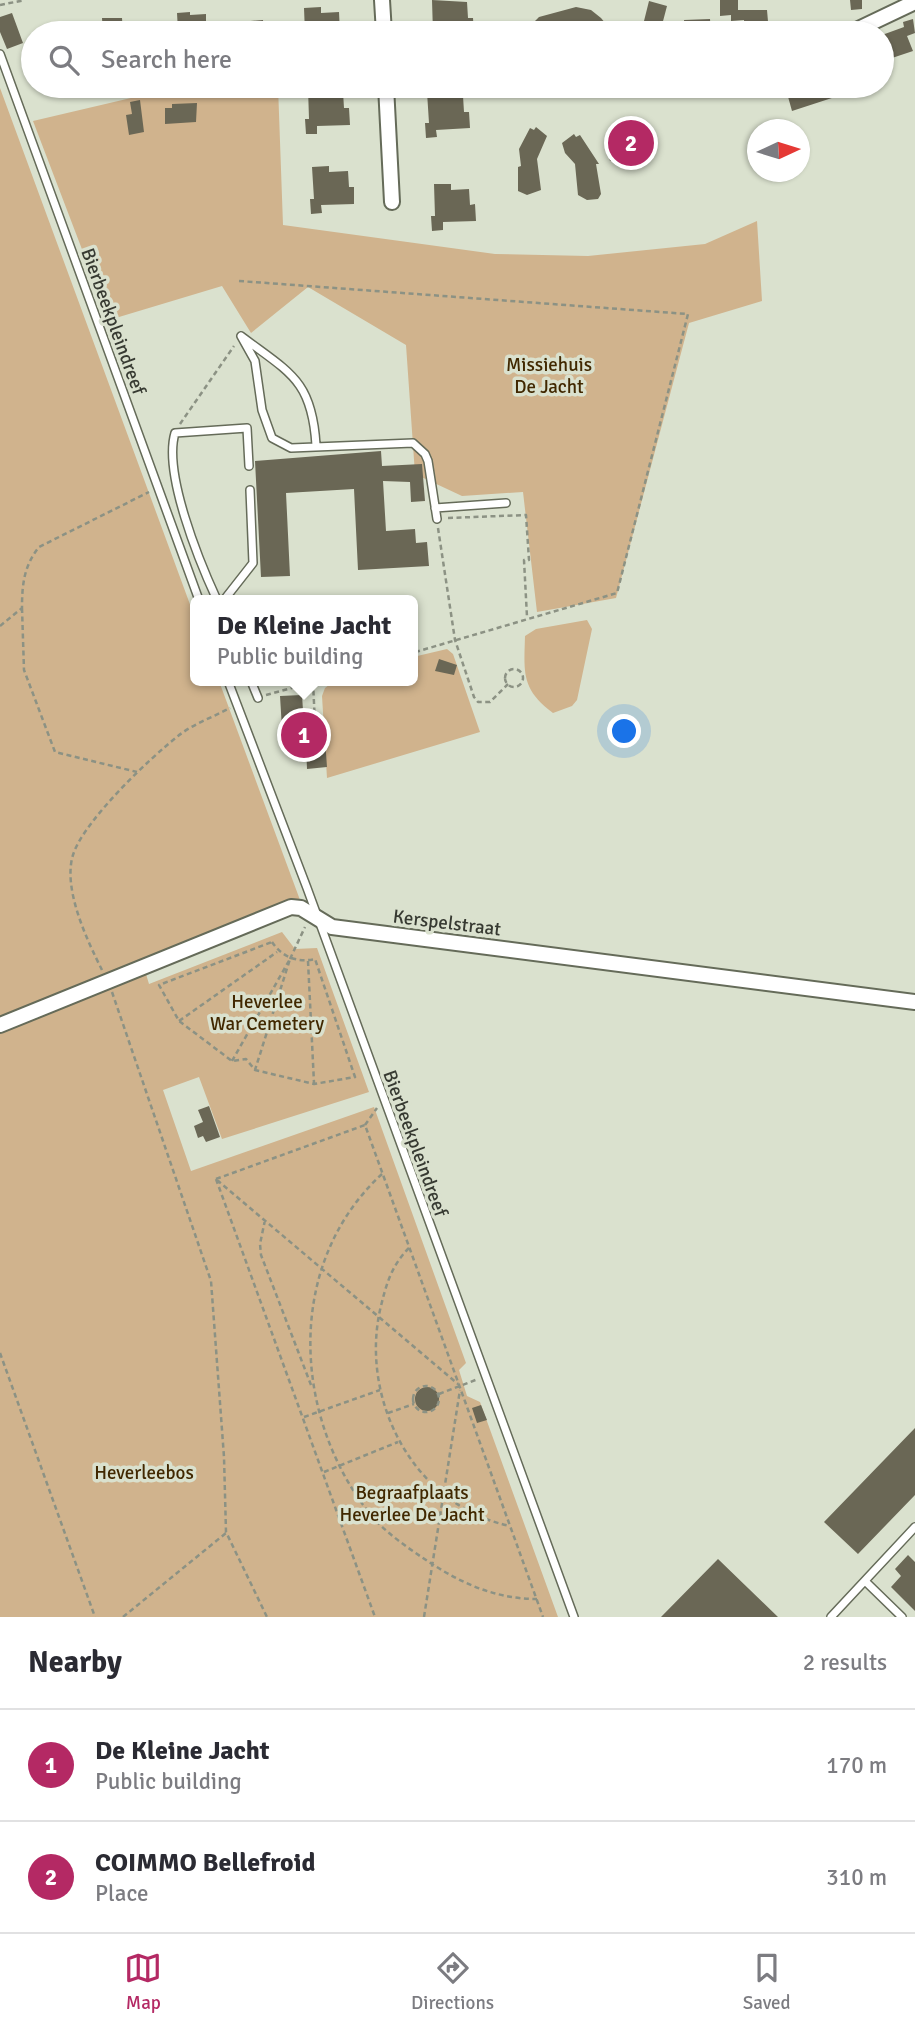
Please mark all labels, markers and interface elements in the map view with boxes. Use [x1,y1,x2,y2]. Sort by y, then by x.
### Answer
search box [21,21,894,98]
icon: search [45,41,83,79]
text: Search here [101,44,232,76]
pin: 2 [608,117,654,169]
north arrow [747,119,810,182]
street label: Bierbeekpleindreef [75,245,151,399]
park label: Missiehuis De Jacht [506,353,592,399]
popup [190,595,418,686]
text: De Kleine Jacht [217,610,391,642]
text: Public building [217,642,363,671]
pin: 1 [281,709,327,761]
your location [607,714,641,748]
street label: Kerspelstraat [392,904,503,942]
park label: Heverlee War Cemetery [210,990,324,1036]
street label: Bierbeekpleindreef [377,1067,453,1221]
park label: Heverleebos [94,1461,194,1485]
park label: Begraafplaats Heverlee De Jacht [339,1481,485,1527]
text: Nearby [28,1644,122,1681]
text: 2 results [803,1648,887,1677]
text: De Kleine Jacht [95,1735,270,1767]
text: 1 [45,1751,57,1780]
text: 170 m [826,1751,887,1780]
text: Public building [95,1767,242,1796]
text: COIMMO Bellefroid [95,1847,315,1879]
text: 2 [45,1863,57,1892]
text: 310 m [826,1863,887,1892]
text: Place [95,1879,149,1908]
tab: Map [124,1949,162,2015]
tab: Directions [411,1949,494,2015]
tab: Saved [743,1949,791,2015]

